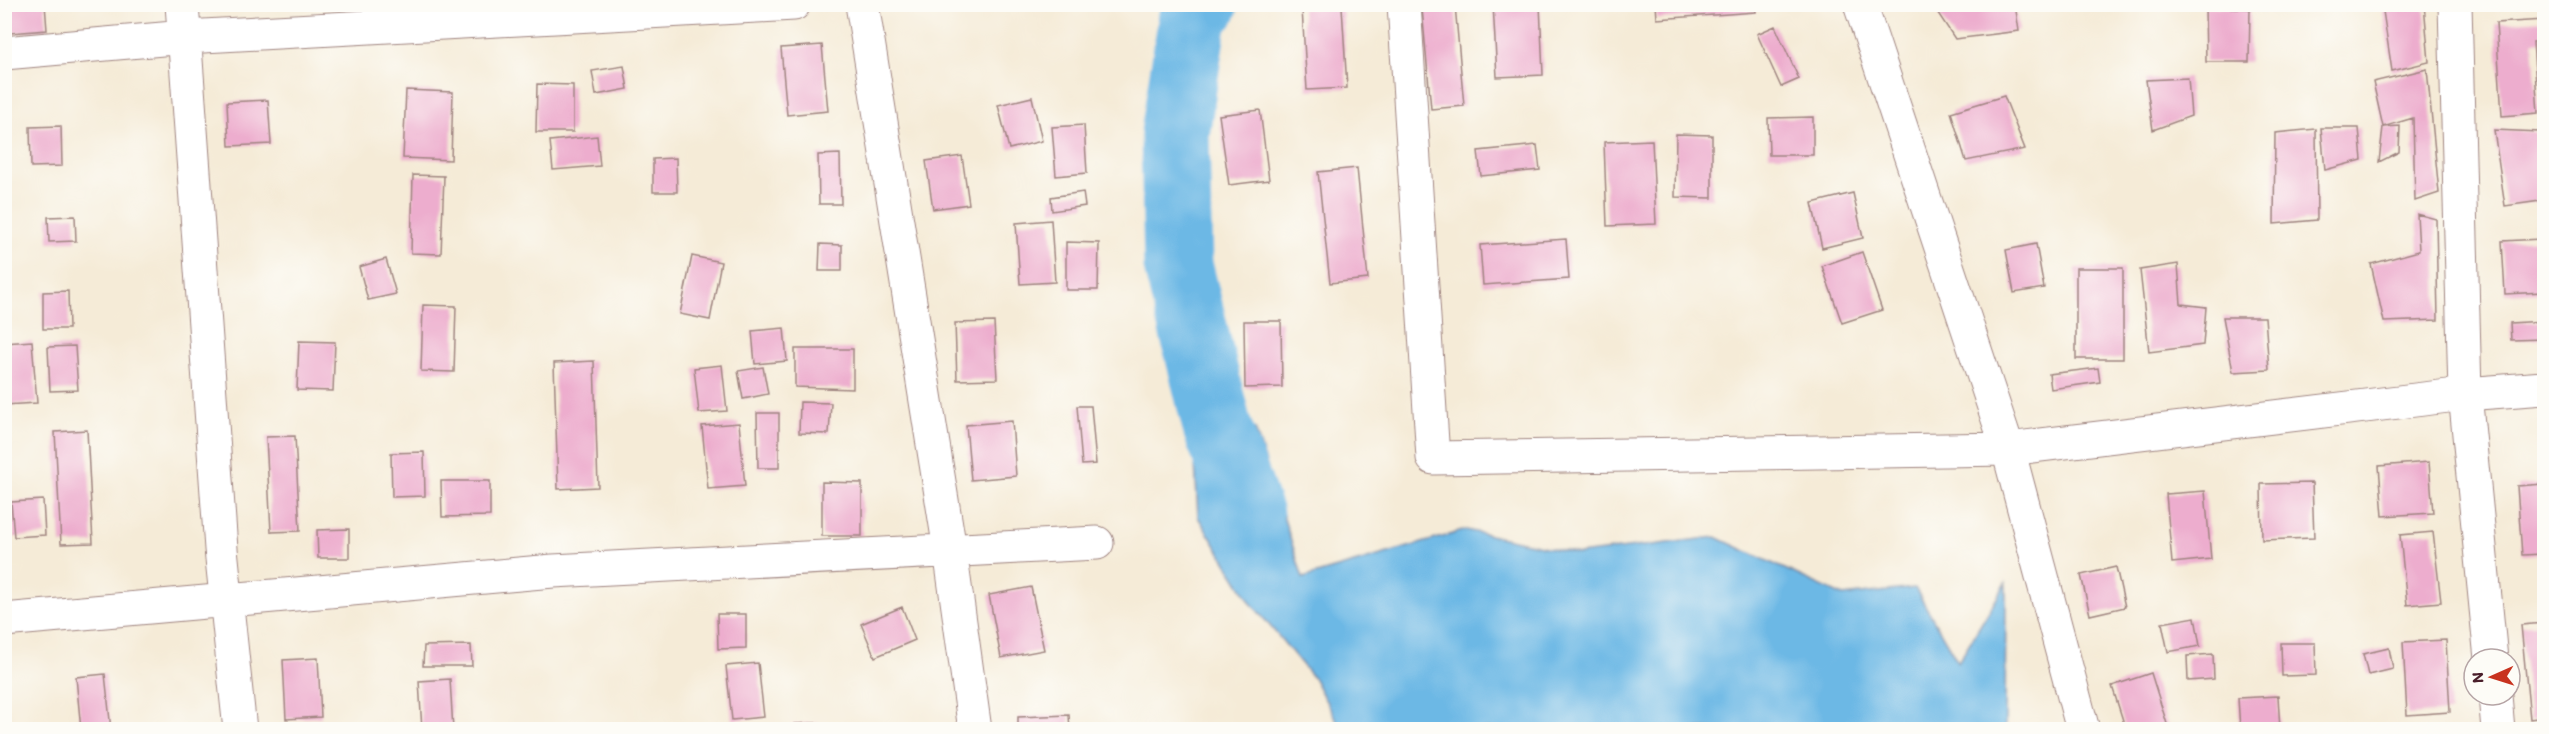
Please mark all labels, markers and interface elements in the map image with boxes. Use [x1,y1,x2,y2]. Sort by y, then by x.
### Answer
north arrow [2462,647,2522,707]
text: N [2468,672,2487,684]

